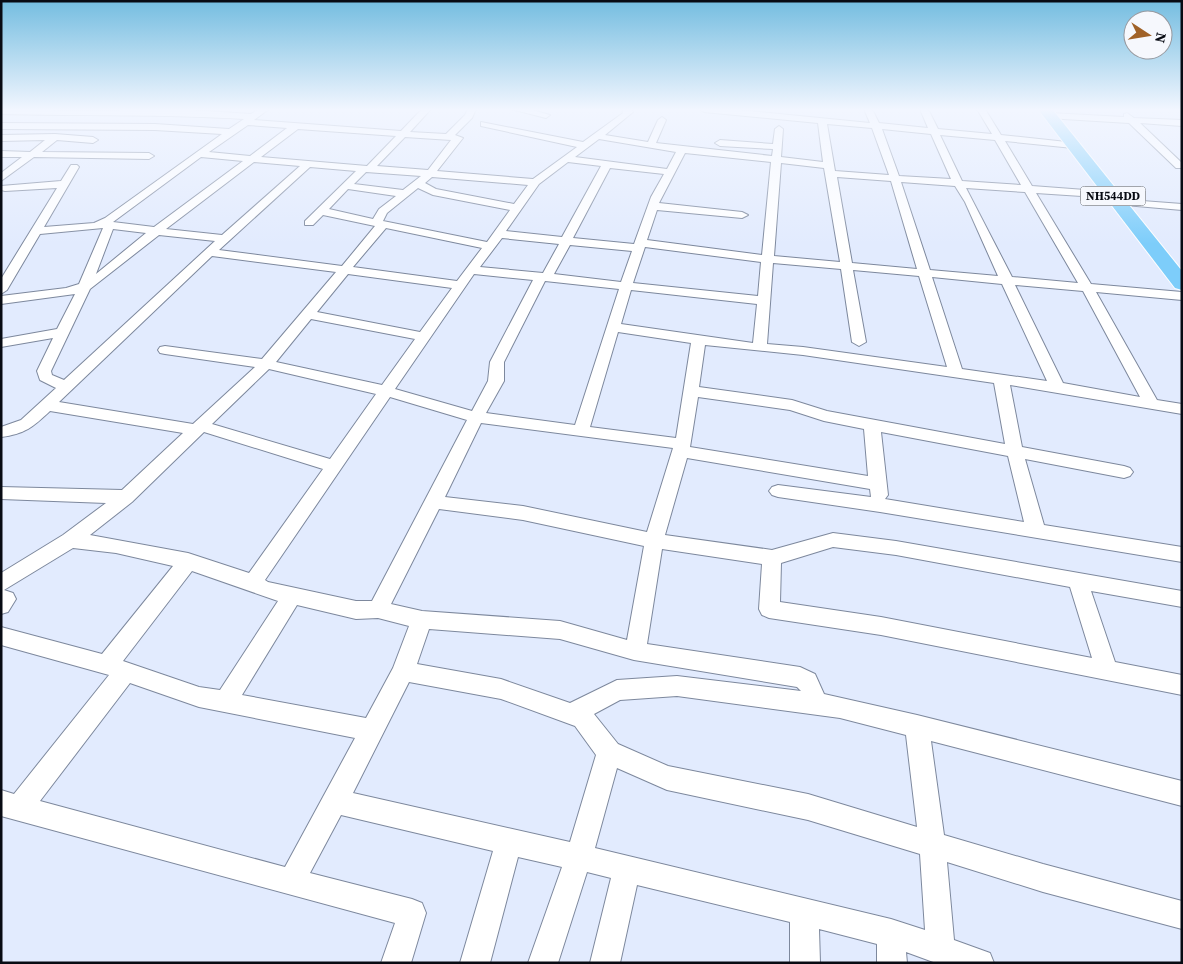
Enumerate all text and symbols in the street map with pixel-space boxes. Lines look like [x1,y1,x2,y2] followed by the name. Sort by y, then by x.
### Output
[1123,10,1173,60] north arrow
[1150,31,1172,45] text: N
[1080,187,1146,206] road number: NH544DD

